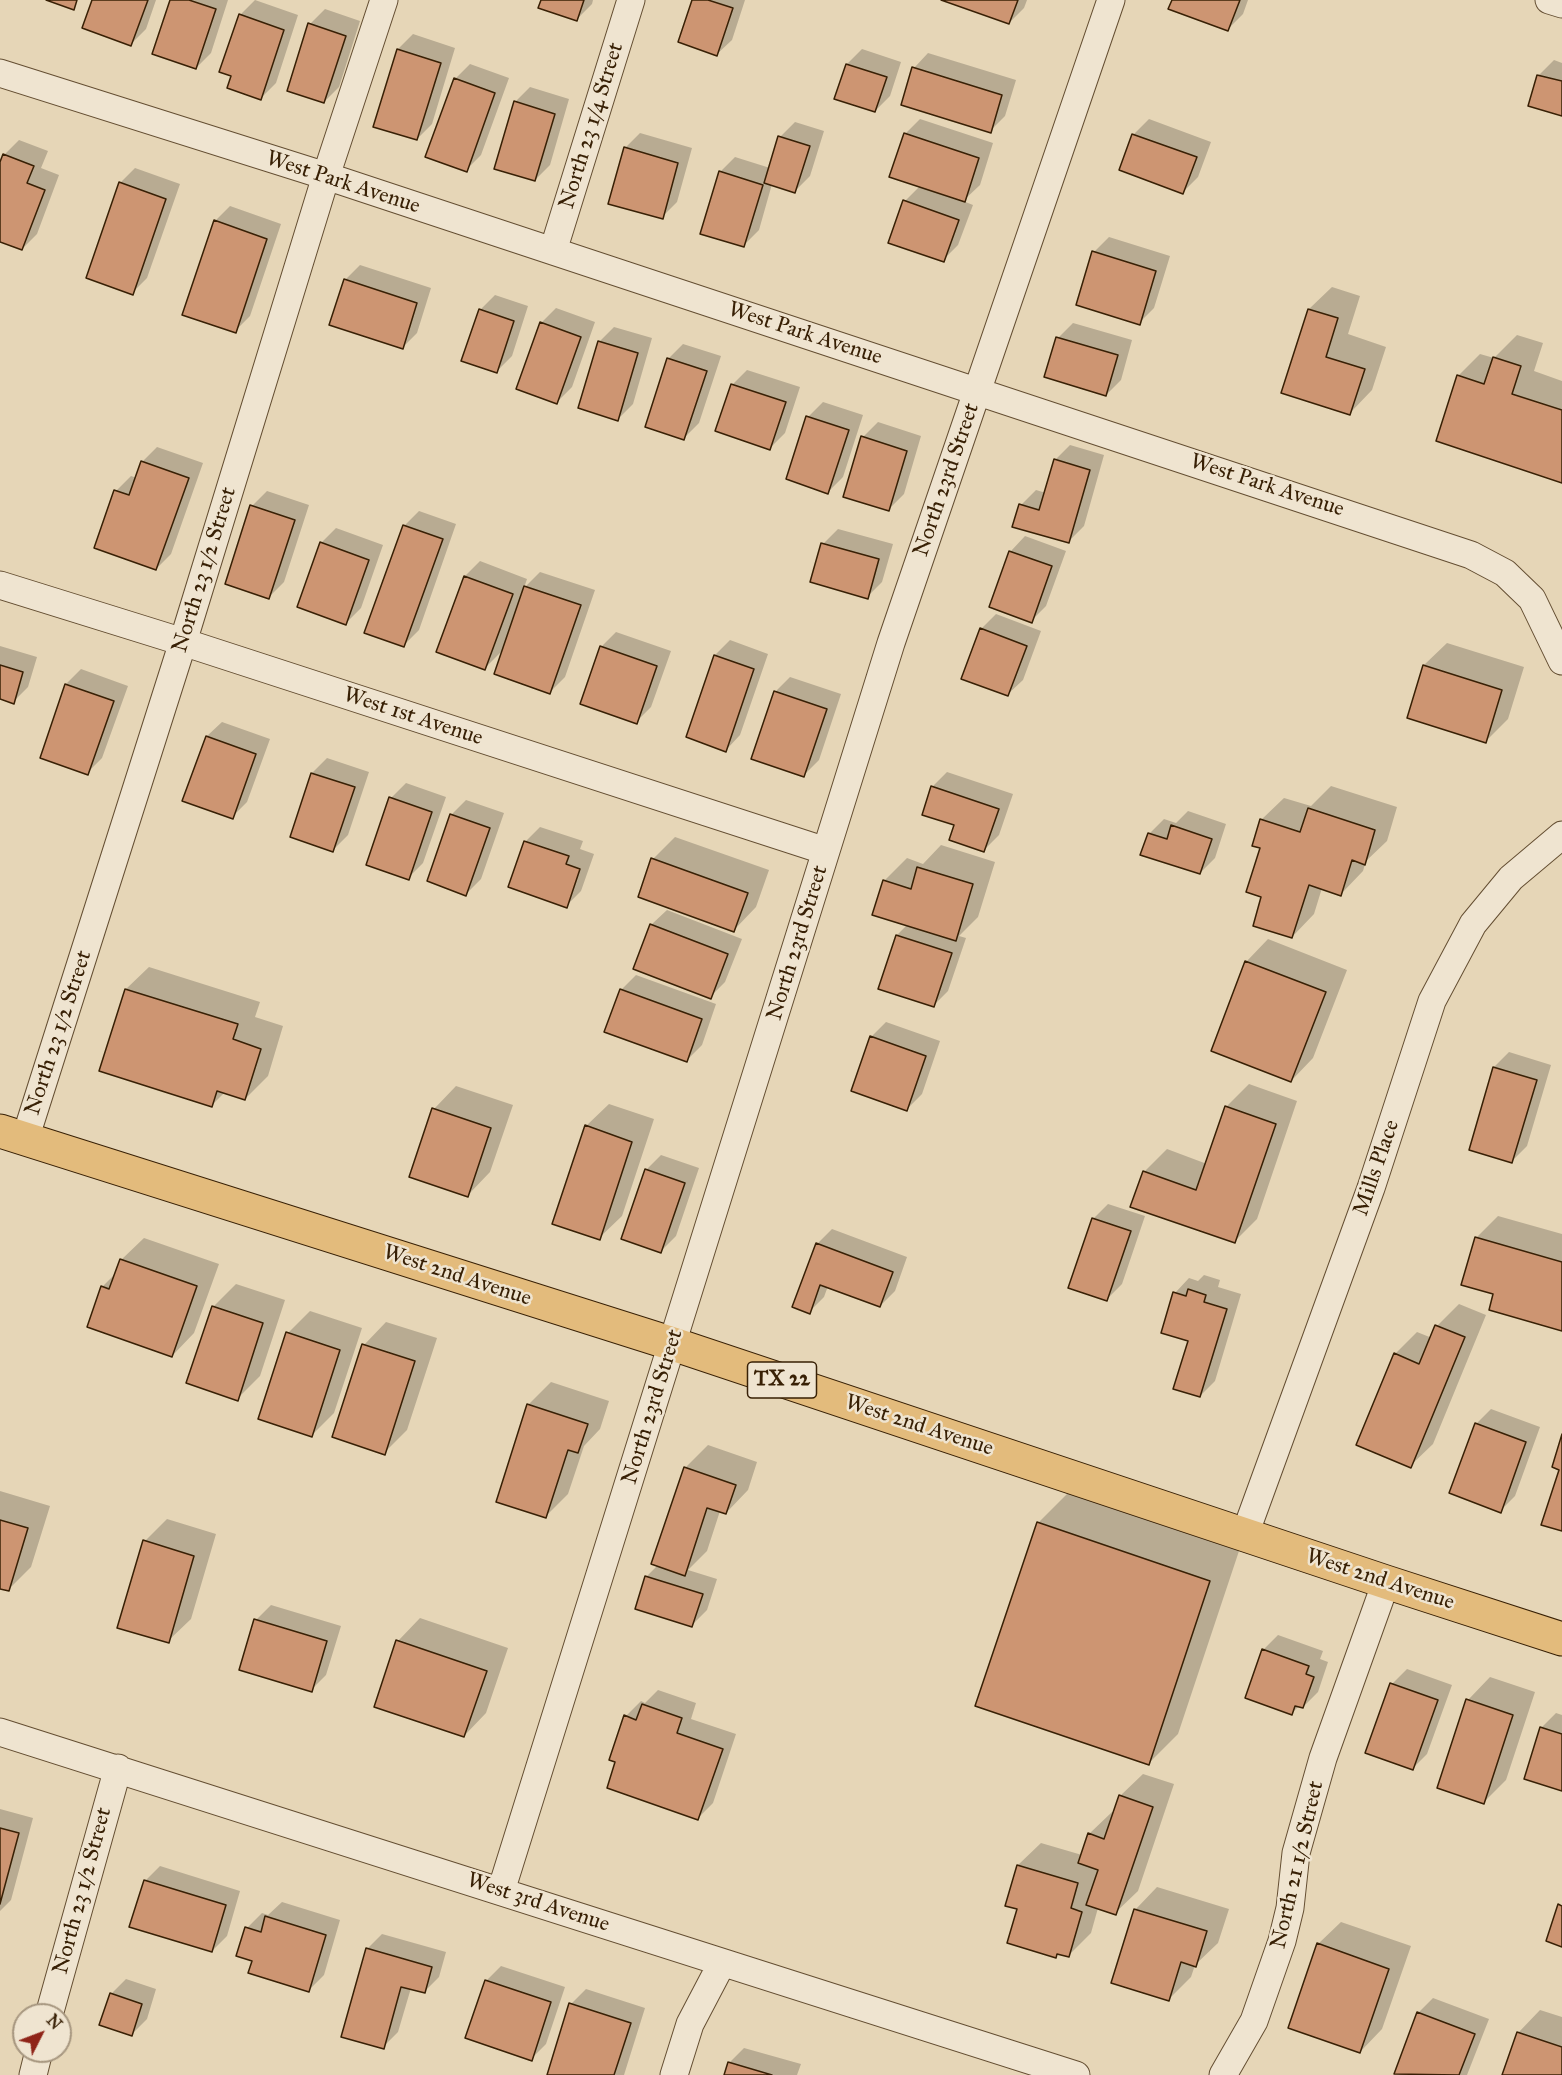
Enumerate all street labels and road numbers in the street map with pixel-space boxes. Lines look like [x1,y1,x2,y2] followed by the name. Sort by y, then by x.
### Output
[554,40,630,212] street label: North 23 1/4 Street
[263,146,423,220] street label: West Park Avenue
[725,297,885,371] street label: West Park Avenue
[908,400,986,560] street label: North 23rd Street
[1187,449,1347,523] street label: West Park Avenue
[167,484,243,656] street label: North 23 1/2 Street
[340,682,486,752] street label: West 1st Avenue
[762,862,834,1024] street label: North 23rd Street
[20,947,98,1119] street label: North 23 1/2 Street
[1348,1117,1406,1219] street label: Mills Place
[380,1240,534,1312] street label: West 2nd Avenue
[617,1326,689,1488] street label: North 23rd Street
[748,1362,816,1398] road number: TX 22
[842,1390,996,1462] street label: West 2nd Avenue
[1303,1544,1457,1616] street label: West 2nd Avenue
[1266,1778,1330,1952] street label: North 21 1/2 Street
[48,1805,118,1977] street label: North 23 1/2 Street
[463,1868,613,1938] street label: West 3rd Avenue

